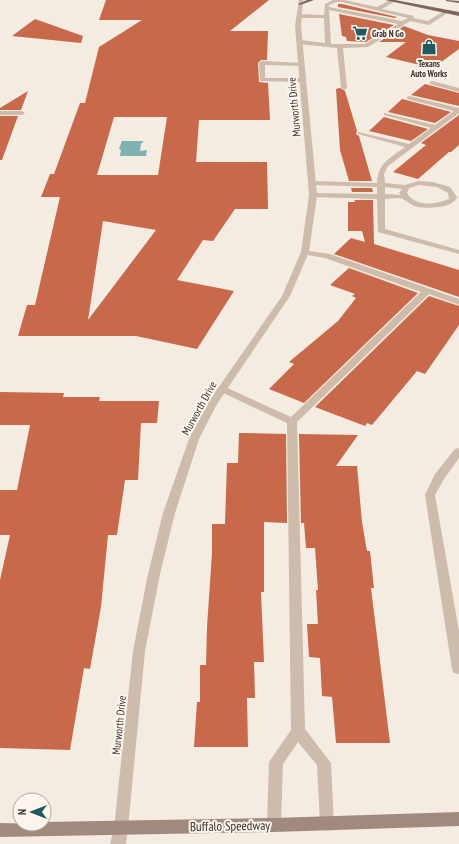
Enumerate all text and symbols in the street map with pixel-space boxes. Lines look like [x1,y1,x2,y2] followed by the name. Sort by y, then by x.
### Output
[351,24,369,42] supermarket icon: Grab N Go
[372,28,404,39] place label: Grab N Go
[420,38,438,56] shop icon: Texans Auto Works
[410,58,447,79] place label: Texans Auto Works
[284,76,304,137] street label: Murworth Drive
[178,378,220,437] street label: Murworth Drive
[109,694,129,755] street label: Murworth Drive
[12,792,52,832] north arrow
[15,809,29,815] text: N
[190,817,270,835] street label: Buffalo Speedway

